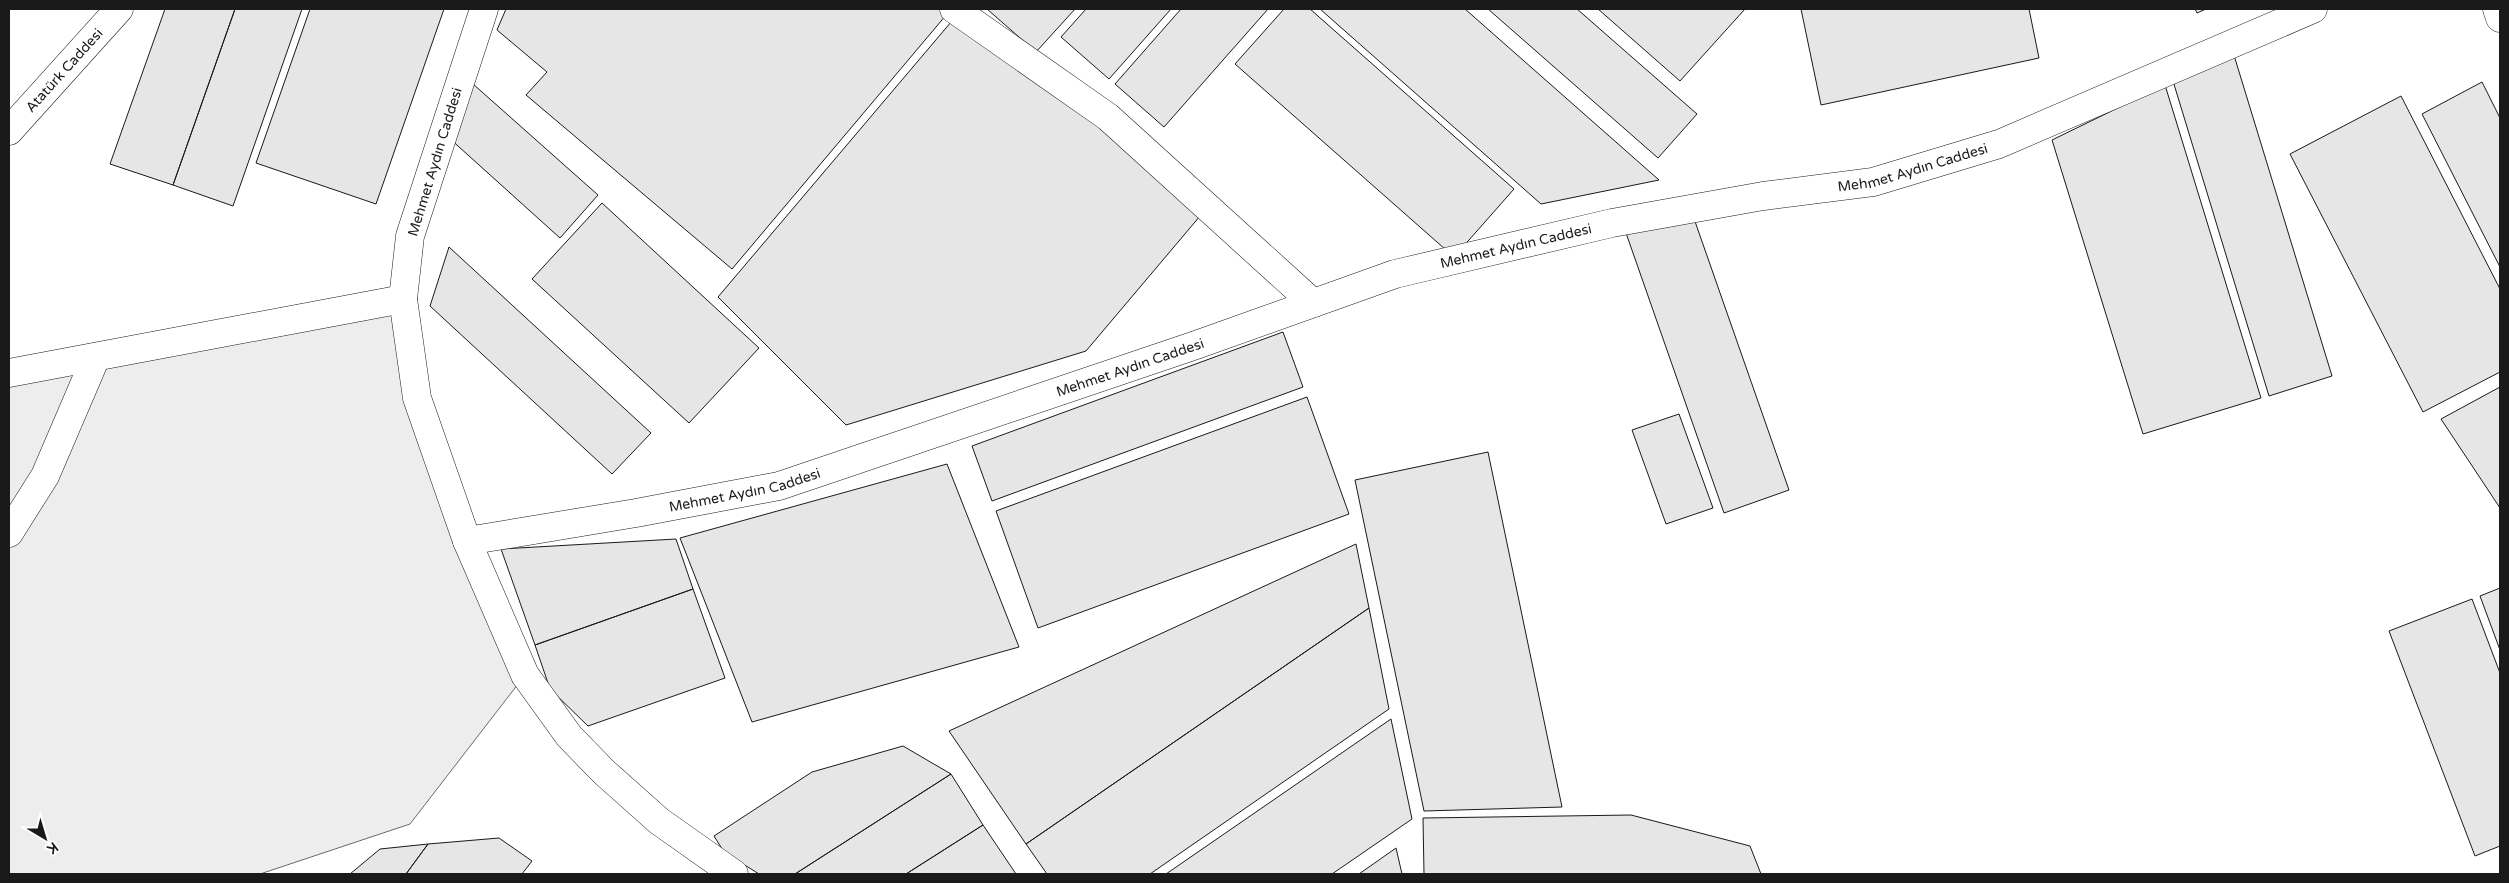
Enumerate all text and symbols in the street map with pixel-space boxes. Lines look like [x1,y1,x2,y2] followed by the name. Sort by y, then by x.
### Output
[22,25,106,116] street label: Atatürk Caddesi
[404,85,466,239] street label: Mehmet Aydın Caddesi
[1837,139,1990,195] street label: Mehmet Aydın Caddesi
[1438,220,1593,272] street label: Mehmet Aydın Caddesi
[1054,334,1206,400] street label: Mehmet Aydın Caddesi
[667,464,822,515] street label: Mehmet Aydın Caddesi
[20,813,70,863] north arrow
[43,838,62,858] text: K

